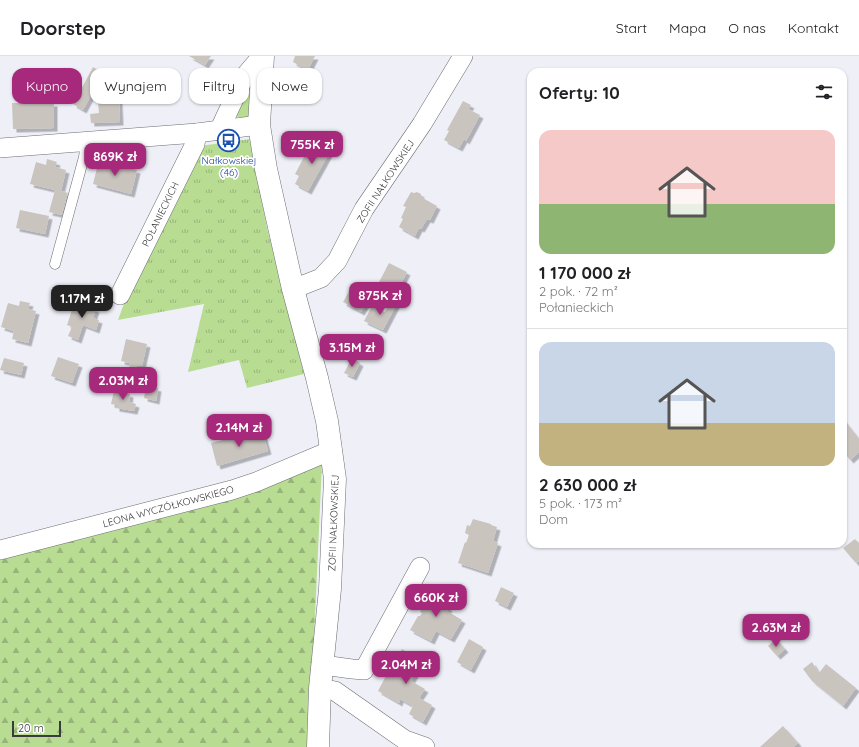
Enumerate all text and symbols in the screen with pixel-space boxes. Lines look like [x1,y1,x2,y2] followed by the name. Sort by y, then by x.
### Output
[20,16,106,40] text: Doorstep
[616,19,647,37] text: Start
[669,19,706,37] text: Mapa
[728,19,766,37] text: O nas
[788,19,839,37] text: Kontakt
[12,68,82,104] chip: Kupno
[90,68,181,104] chip: Wynajem
[189,68,249,104] chip: Filtry
[257,68,322,104] chip: Nowe
[813,81,835,103] icon: filters
[539,82,620,103] text: Oferty: 10
[216,127,242,153] bus stop icon: Nałkowskiej (46)
[275,131,349,165] pin: 755K zł
[290,136,334,152] text: 755K zł
[354,137,417,225] street label: ZOFII NAŁKOWSKIEJ
[78,143,152,177] pin: 869K zł
[93,148,137,164] text: 869K zł
[202,154,256,179] place label: Nałkowskiej (46)
[651,156,723,228] icon: home
[139,180,182,249] street label: POŁANIECKICH
[539,262,630,283] text: 1 170 000 zł
[343,282,417,316] pin: 875K zł
[539,283,618,299] text: 2 pok. · 72 m²
[41,285,123,319] pin: 1.17M zł
[358,287,402,303] text: 875K zł
[60,290,104,306] text: 1.17M zł
[539,299,614,315] text: Połanieckich
[311,334,393,368] pin: 3.15M zł
[329,339,375,355] text: 3.15M zł
[82,367,164,401] pin: 2.03M zł
[651,368,723,440] icon: home
[98,372,148,388] text: 2.03M zł
[198,414,280,448] pin: 2.14M zł
[216,419,262,435] text: 2.14M zł
[325,474,342,572] street label: ZOFII NAŁKOWSKIEJ
[539,474,636,495] text: 2 630 000 zł
[101,483,235,530] street label: LEONA WYCZÓŁKOWSKIEGO
[539,495,622,511] text: 5 pok. · 173 m²
[539,511,568,527] text: Dom
[399,584,473,618] pin: 660K zł
[414,589,458,605] text: 660K zł
[735,614,817,648] pin: 2.63M zł
[752,619,800,635] text: 2.63M zł
[365,651,447,685] pin: 2.04M zł
[381,656,431,672] text: 2.04M zł
[12,719,61,738] scale bar
[18,721,44,735] text: 20 m

